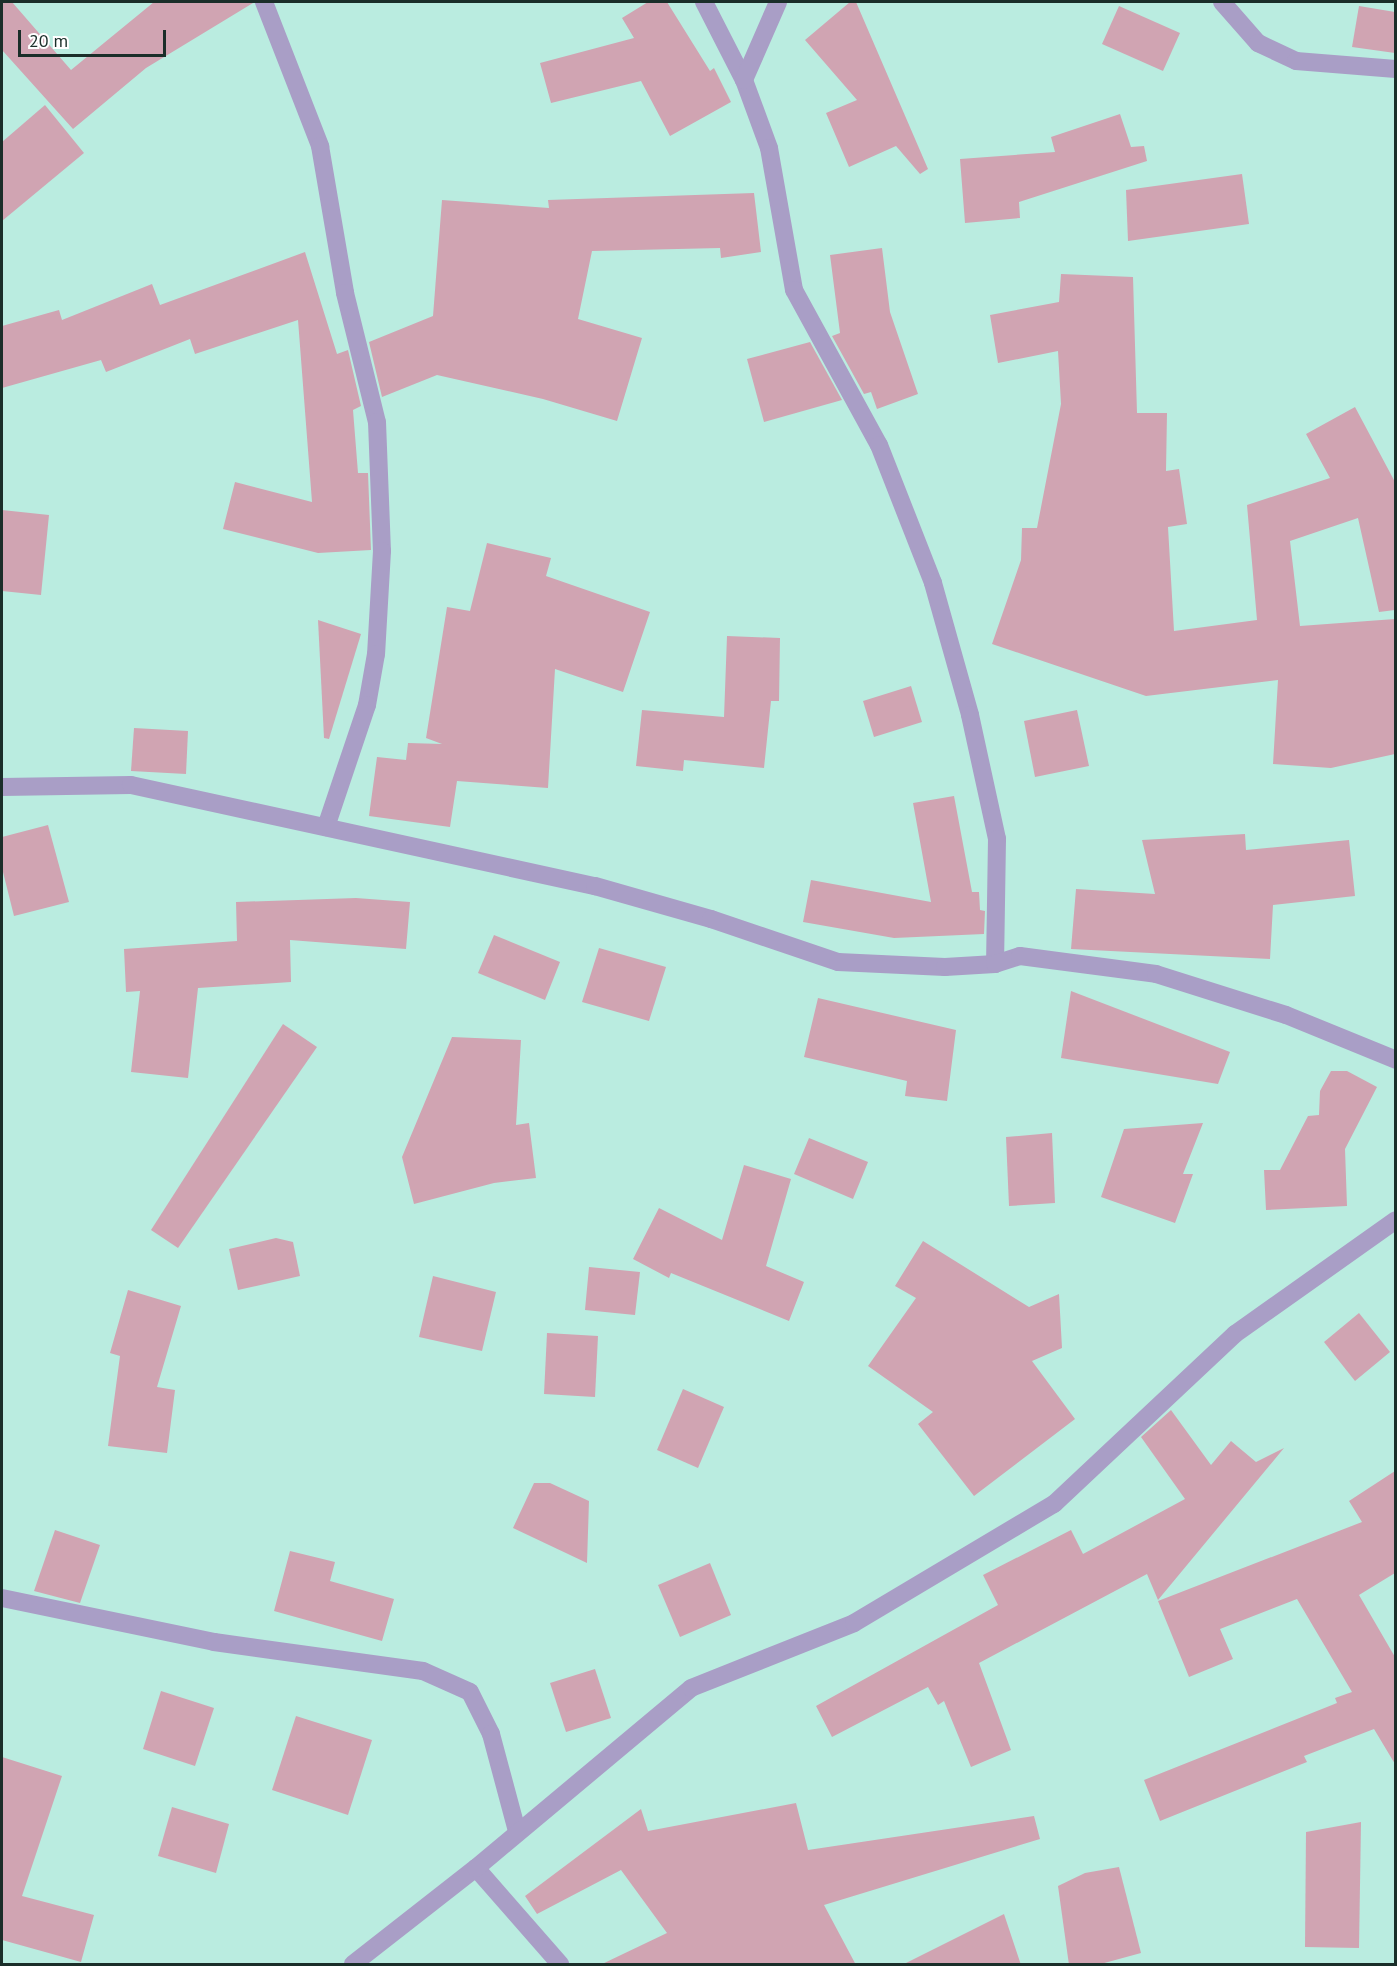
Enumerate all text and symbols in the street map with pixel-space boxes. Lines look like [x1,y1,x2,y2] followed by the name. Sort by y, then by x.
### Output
[21,18,170,56] scale bar
[29,29,68,52] text: 20 m

